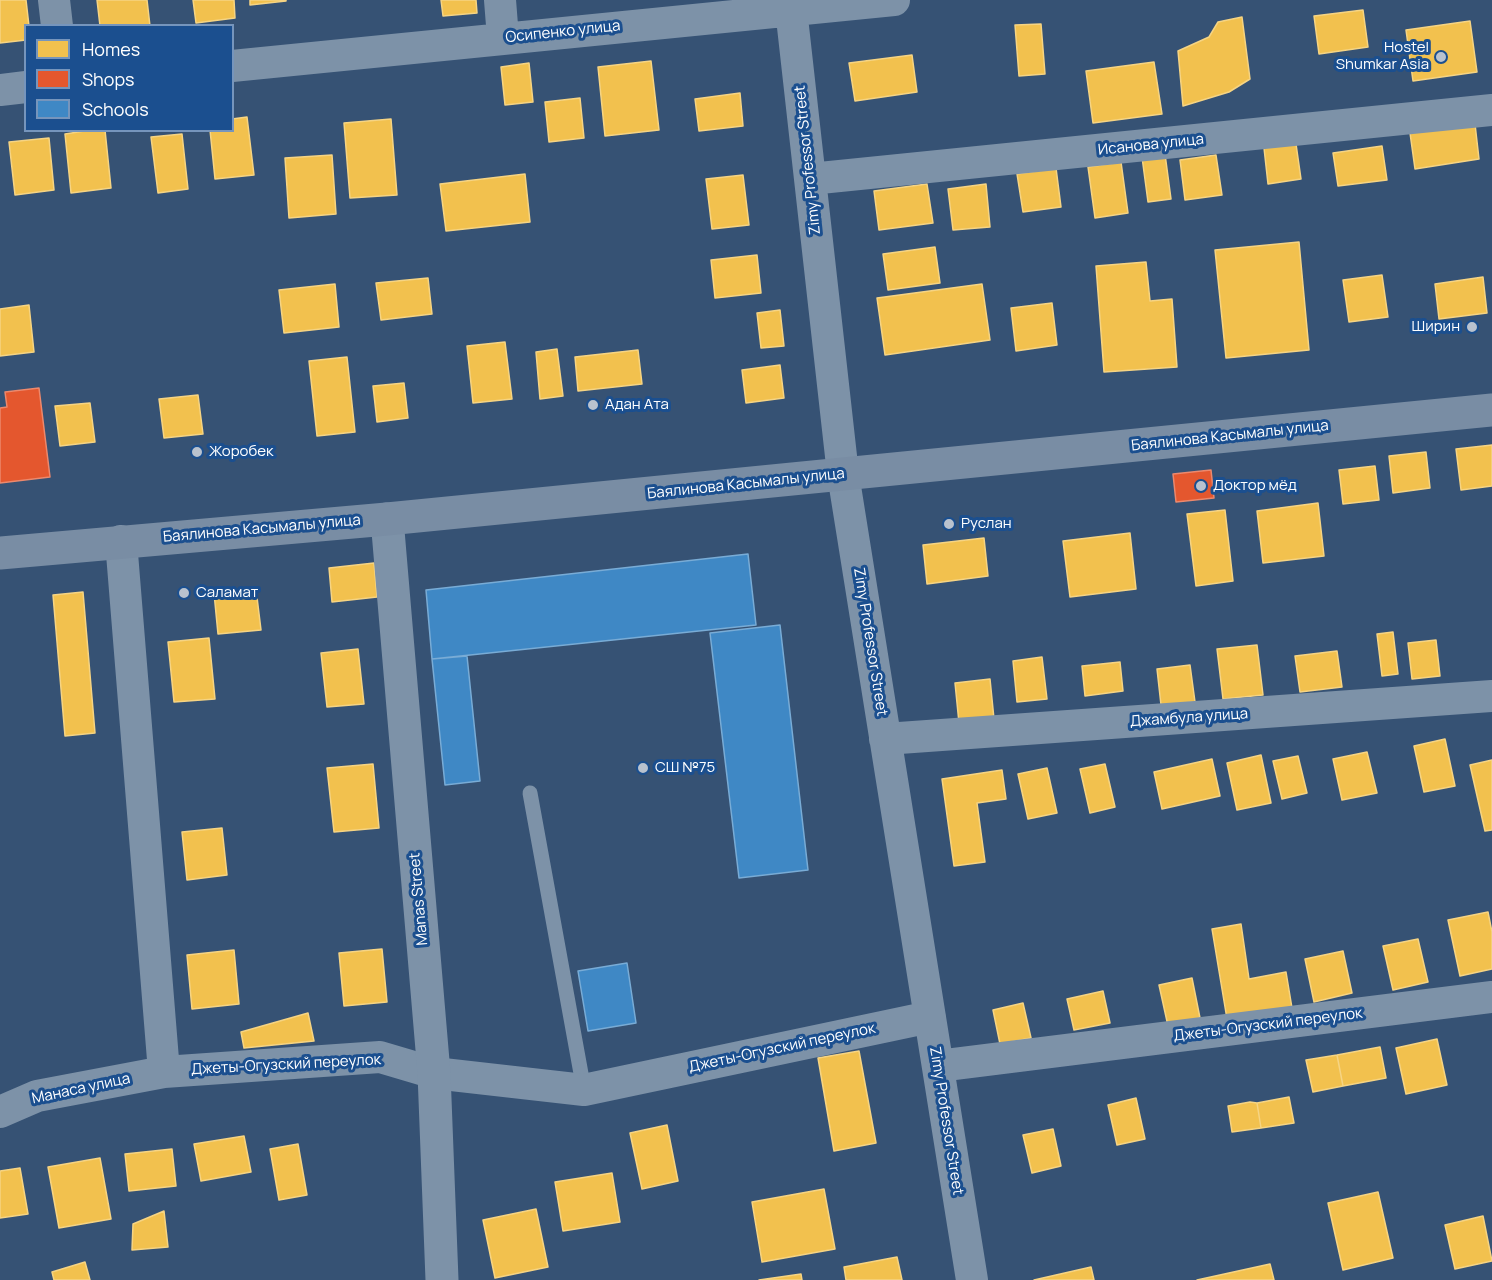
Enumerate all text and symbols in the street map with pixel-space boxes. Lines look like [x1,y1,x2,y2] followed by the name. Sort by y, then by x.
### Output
[505,17,621,47] street label: Осипенко улица
[24,24,234,132] legend
[82,37,140,61] text: Homes
[1336,39,1429,74] place label: Hostel Shumkar Asia
[1434,50,1448,64] marker: Hostel Shumkar Asia
[82,67,134,91] text: Shops
[791,84,825,236] street label: Zimy Professor Street
[82,97,149,121] text: Schools
[1097,130,1205,160] street label: Исанова улица
[1412,318,1460,336] place label: Ширин
[1465,320,1479,334] marker: Ширин
[605,396,669,414] place label: Адан Ата
[586,398,600,412] marker: Адан Ата
[1130,417,1330,455] street label: Баялинова Касымалы улица
[209,443,273,461] place label: Жоробек
[190,445,204,459] marker: Жоробек
[646,465,846,503] street label: Баялинова Касымалы улица
[1213,477,1297,495] place label: Доктор мёд
[1194,479,1208,493] marker: Доктор мёд
[162,511,362,547] street label: Баялинова Касымалы улица
[961,515,1012,533] place label: Руслан
[942,517,956,531] marker: Руслан
[849,566,891,718] street label: Zimy Professor Street
[196,584,258,602] place label: Саламат
[177,586,191,600] marker: Саламат
[1129,705,1249,731] street label: Джамбула улица
[655,759,715,777] place label: СШ №75
[636,761,650,775] marker: СШ №75
[406,852,432,946] street label: Manas Street
[1172,1004,1364,1046] street label: Джеты-Огузский переулок
[687,1019,877,1077] street label: Джеты-Огузский переулок
[925,1045,967,1197] street label: Zimy Professor Street
[191,1051,381,1079] street label: Джеты-Огузский переулок
[30,1070,132,1108] street label: Манаса улица

